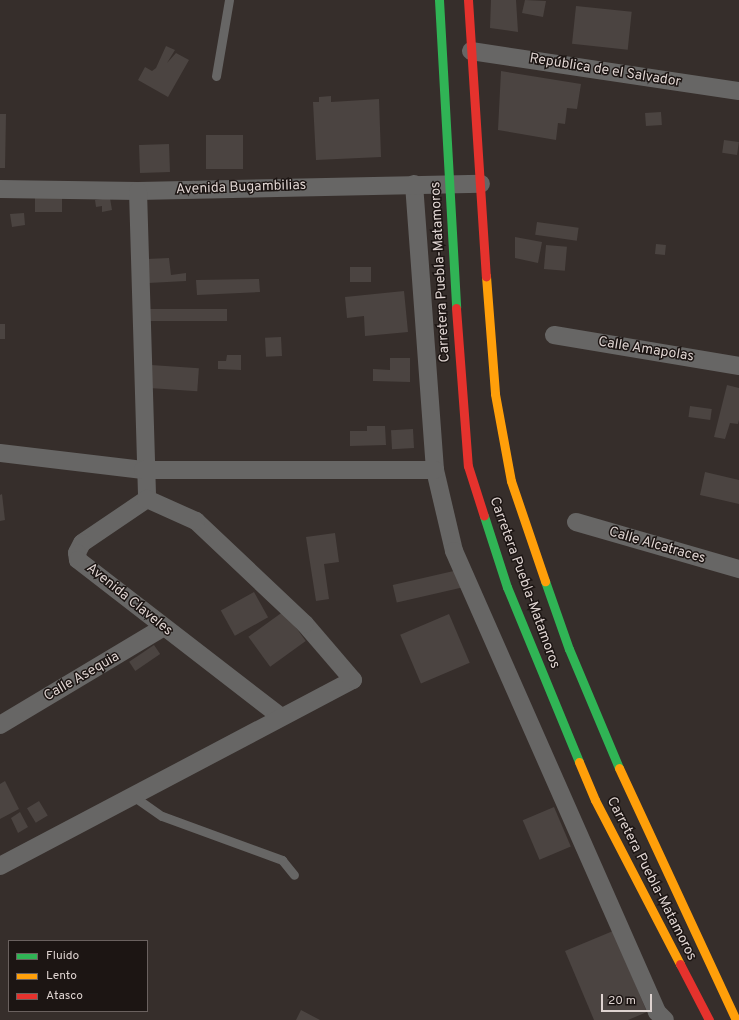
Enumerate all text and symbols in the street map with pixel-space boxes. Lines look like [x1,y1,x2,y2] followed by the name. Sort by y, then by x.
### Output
[528,51,682,91] street label: República de el Salvador
[175,177,307,199] street label: Avenida Bugambilias
[428,181,454,363] street label: Carretera Puebla-Matamoros
[597,334,695,366] street label: Calle Amapolas
[485,495,563,671] street label: Carretera Puebla-Matamoros
[606,524,708,568] street label: Calle Alcatraces
[83,560,175,640] street label: Avenida Claveles
[41,648,123,706] street label: Calle Asequia
[602,794,700,964] street label: Carretera Puebla-Matamoros
[8,940,148,1012] legend
[46,948,79,964] text: Fluido
[46,968,77,984] text: Lento
[603,986,654,1012] scale bar
[46,988,83,1004] text: Atasco
[608,993,636,1009] text: 20 m

